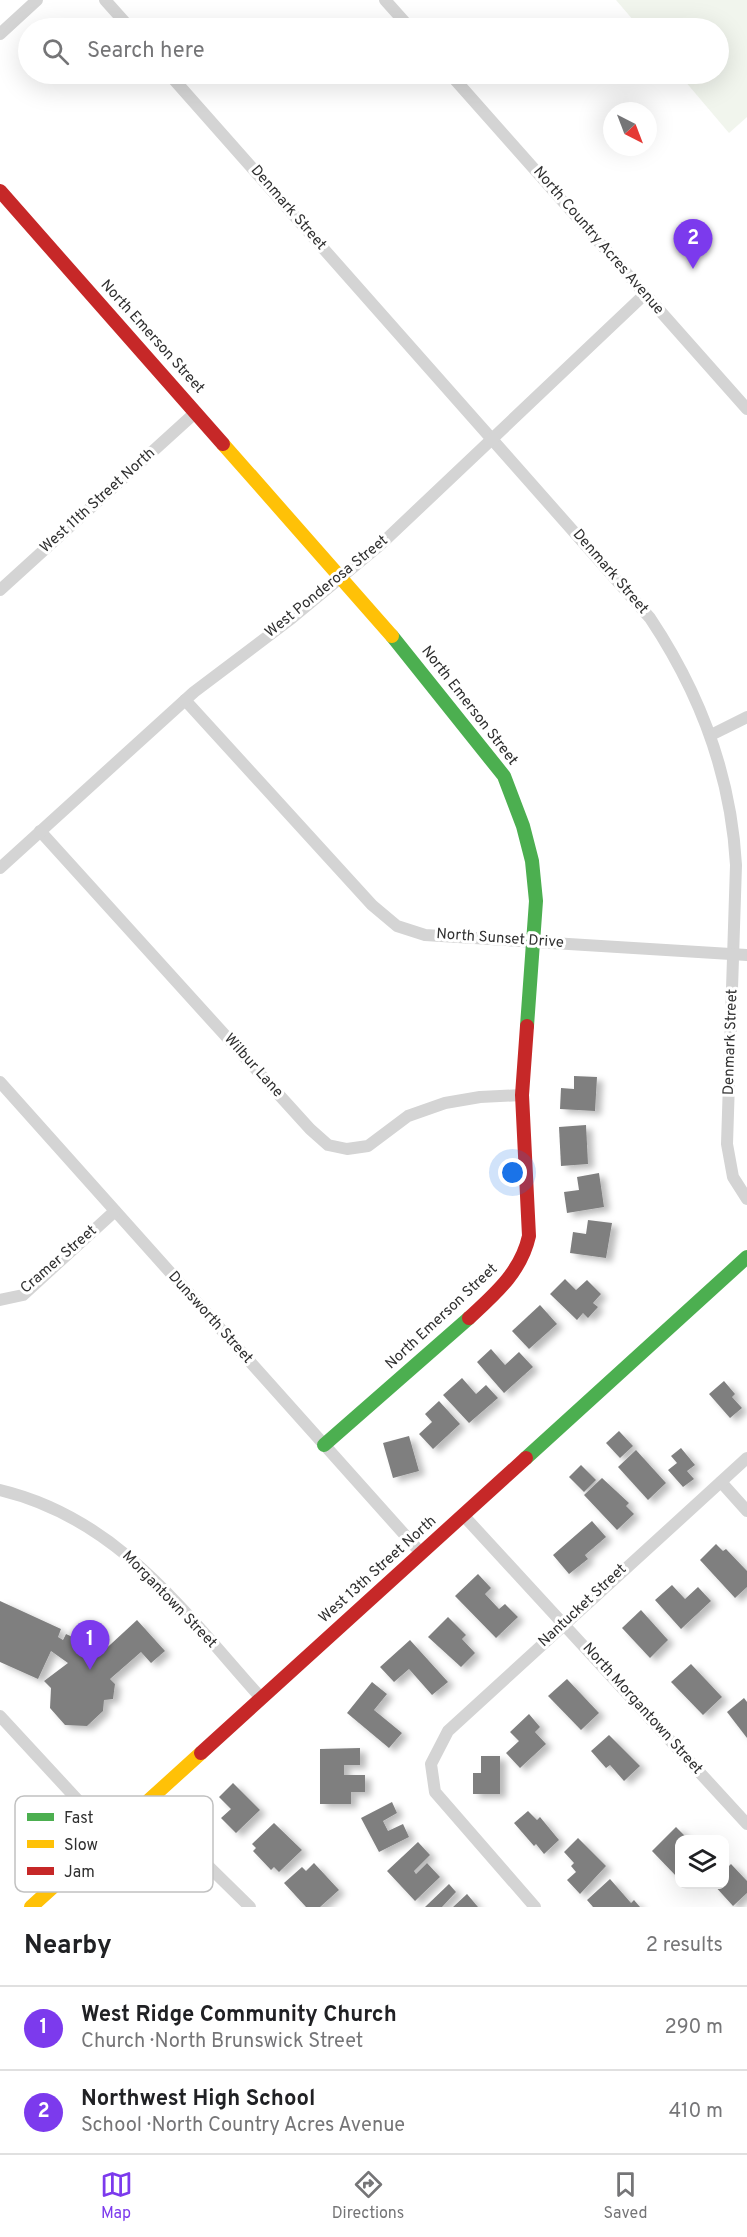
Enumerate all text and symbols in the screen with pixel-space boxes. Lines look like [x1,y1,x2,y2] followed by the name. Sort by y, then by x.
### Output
[18,18,729,84] search box
[39,35,72,68] icon: search
[87,38,205,65] text: Search here
[603,102,657,156] north arrow
[246,162,330,254] street label: Denmark Street
[528,163,668,319] street label: North Country Acres Avenue
[674,220,712,269] pin: 2
[96,276,208,398] street label: North Emerson Street
[36,444,160,558] street label: West 11th Street North
[568,526,652,618] street label: Denmark Street
[262,532,392,642] street label: West Ponderosa Street
[416,642,522,770] street label: North Emerson Street
[436,925,564,953] street label: North Sunset Drive
[720,989,742,1095] street label: Denmark Street
[219,1030,287,1102] street label: Wilbur Lane
[498,1158,527,1187] your location
[17,1222,101,1298] street label: Cramer Street
[382,1260,502,1374] street label: North Emerson Street
[164,1268,256,1368] street label: Dunsworth Street
[315,1512,441,1628] street label: West 13th Street North
[118,1547,220,1653] street label: Morgantown Street
[535,1560,631,1652] street label: Nantucket Street
[70,1620,110,1670] pin: 1
[578,1639,706,1779] street label: North Morgantown Street
[15,1796,213,1892] legend
[64,1809,94,1829] text: Fast
[675,1835,729,1889] map controls
[675,1835,729,1889] button: layers
[64,1836,98,1856] text: Slow
[64,1863,95,1883] text: Jam
[24,1930,112,1963] text: Nearby
[646,1933,723,1959] text: 2 results
[81,2002,397,2029] text: West Ridge Community Church
[40,2015,48,2041] text: 1
[665,2015,723,2041] text: 290 m
[81,2029,363,2055] text: Church · North Brunswick Street
[81,2086,315,2113] text: Northwest High School
[37,2099,50,2125] text: 2
[669,2099,723,2125] text: 410 m
[81,2113,405,2139] text: School · North Country Acres Avenue
[100,2168,133,2224] tab: Map
[332,2168,404,2224] tab: Directions
[603,2168,647,2224] tab: Saved

